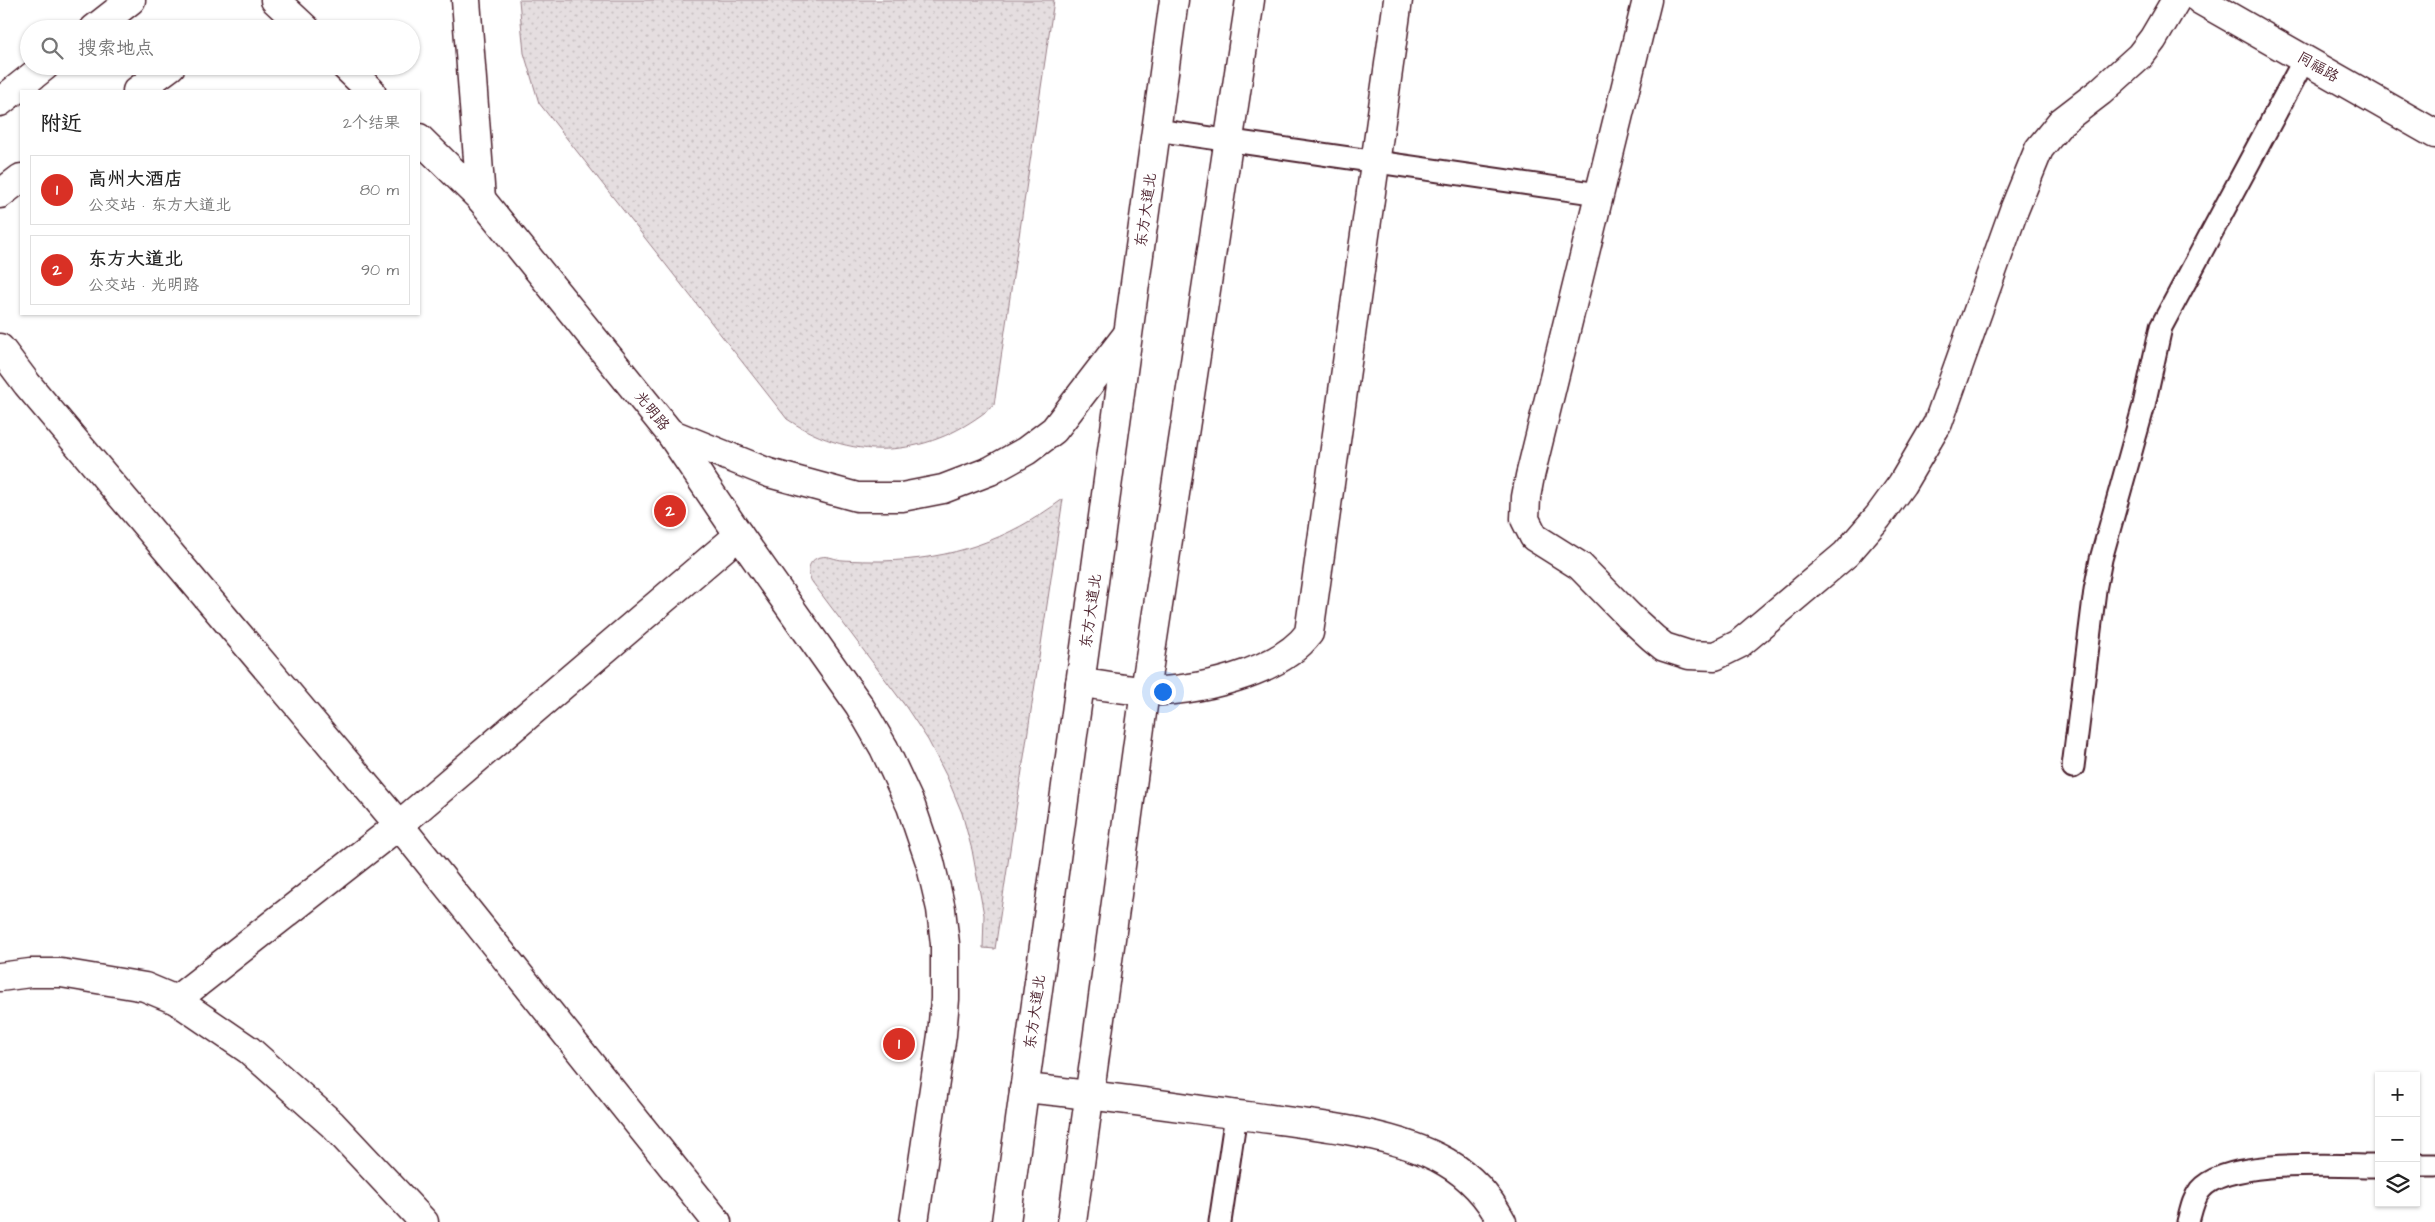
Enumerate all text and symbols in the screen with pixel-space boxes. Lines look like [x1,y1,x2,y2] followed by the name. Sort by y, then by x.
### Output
[20,20,420,75] search box
[38,34,66,62] icon: search
[78,35,154,62] text: 搜索地点
[2293,47,2343,87] street label: 同福路
[40,109,82,138] text: 附近
[343,112,400,134] text: 2个结果
[88,166,183,193] text: 高州大酒店
[1130,171,1162,249] street label: 东方大道北
[56,179,58,201] text: 1
[360,179,399,201] text: 80 m
[88,194,231,216] text: 公交站 · 东方大道北
[88,246,183,273] text: 东方大道北
[52,259,62,281] text: 2
[361,259,399,281] text: 90 m
[88,274,199,296] text: 公交站 · 光明路
[630,387,674,435] street label: 光明路
[654,492,686,530] pin: 2
[1075,572,1107,650] street label: 东方大道北
[1150,679,1176,705] your location
[1019,973,1051,1051] street label: 东方大道北
[883,1025,915,1063] pin: 1
[2375,1072,2420,1207] map controls
[2375,1072,2420,1117] button: +
[2375,1117,2420,1162] button: −
[2375,1162,2420,1207] button: layers

